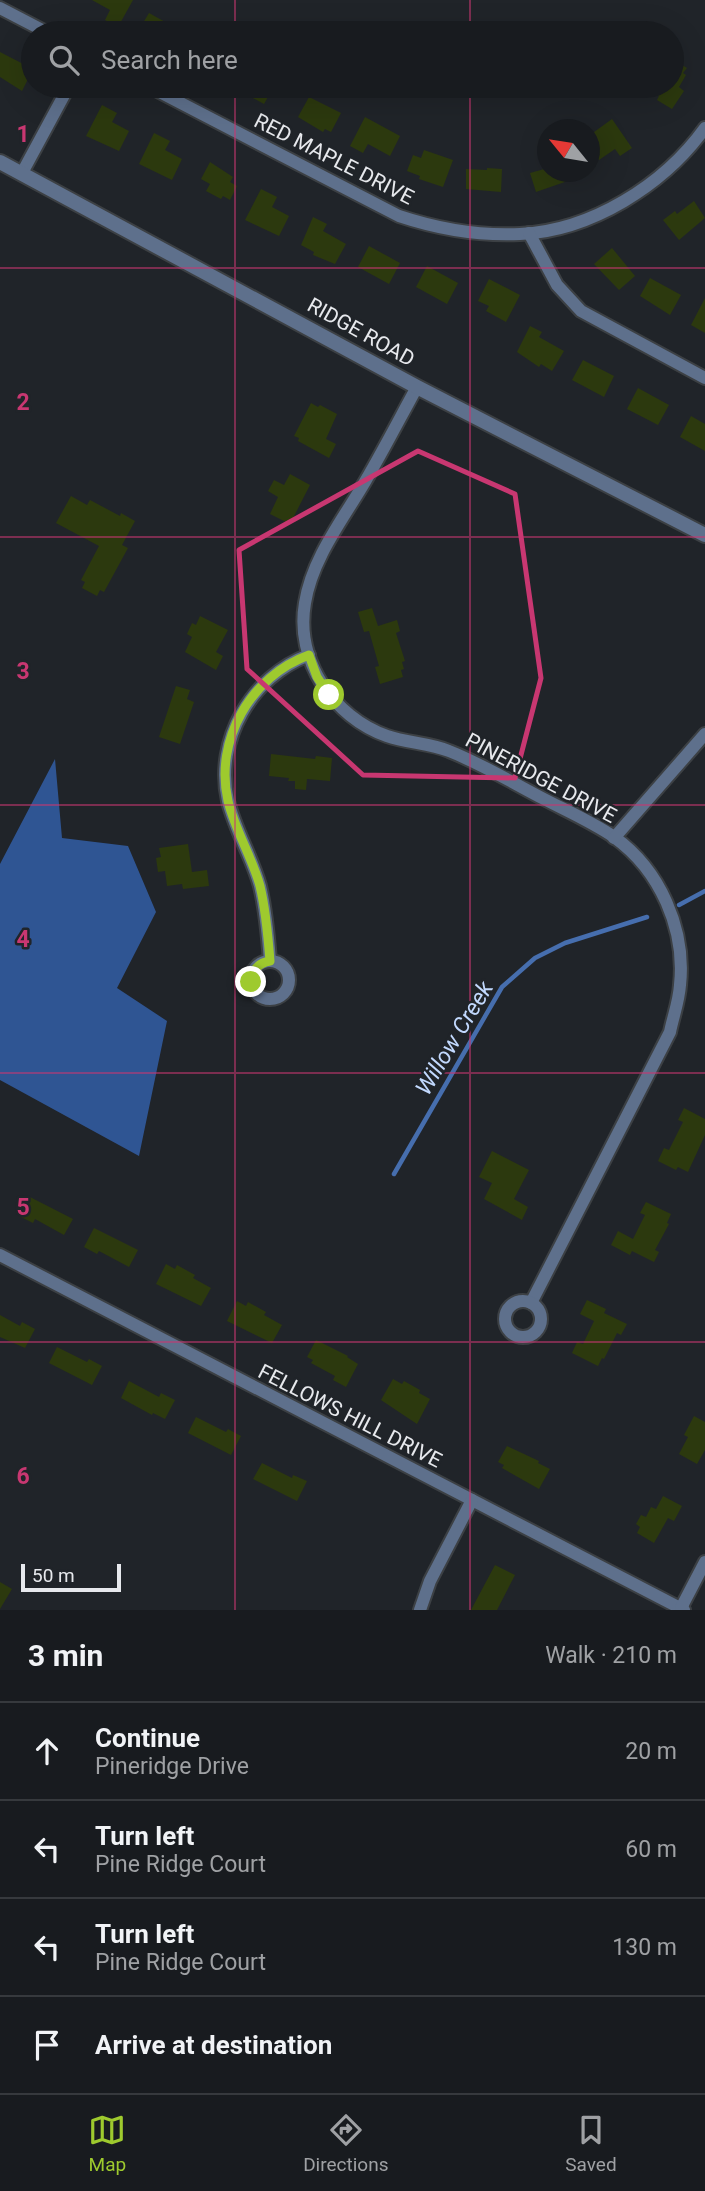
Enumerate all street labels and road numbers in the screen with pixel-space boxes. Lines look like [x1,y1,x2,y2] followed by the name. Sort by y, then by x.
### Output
[250,108,418,210] street label: RED MAPLE DRIVE
[303,293,419,371] street label: RIDGE ROAD
[461,728,621,828] street label: PINERIDGE DRIVE
[254,1359,446,1473] street label: FELLOWS HILL DRIVE

